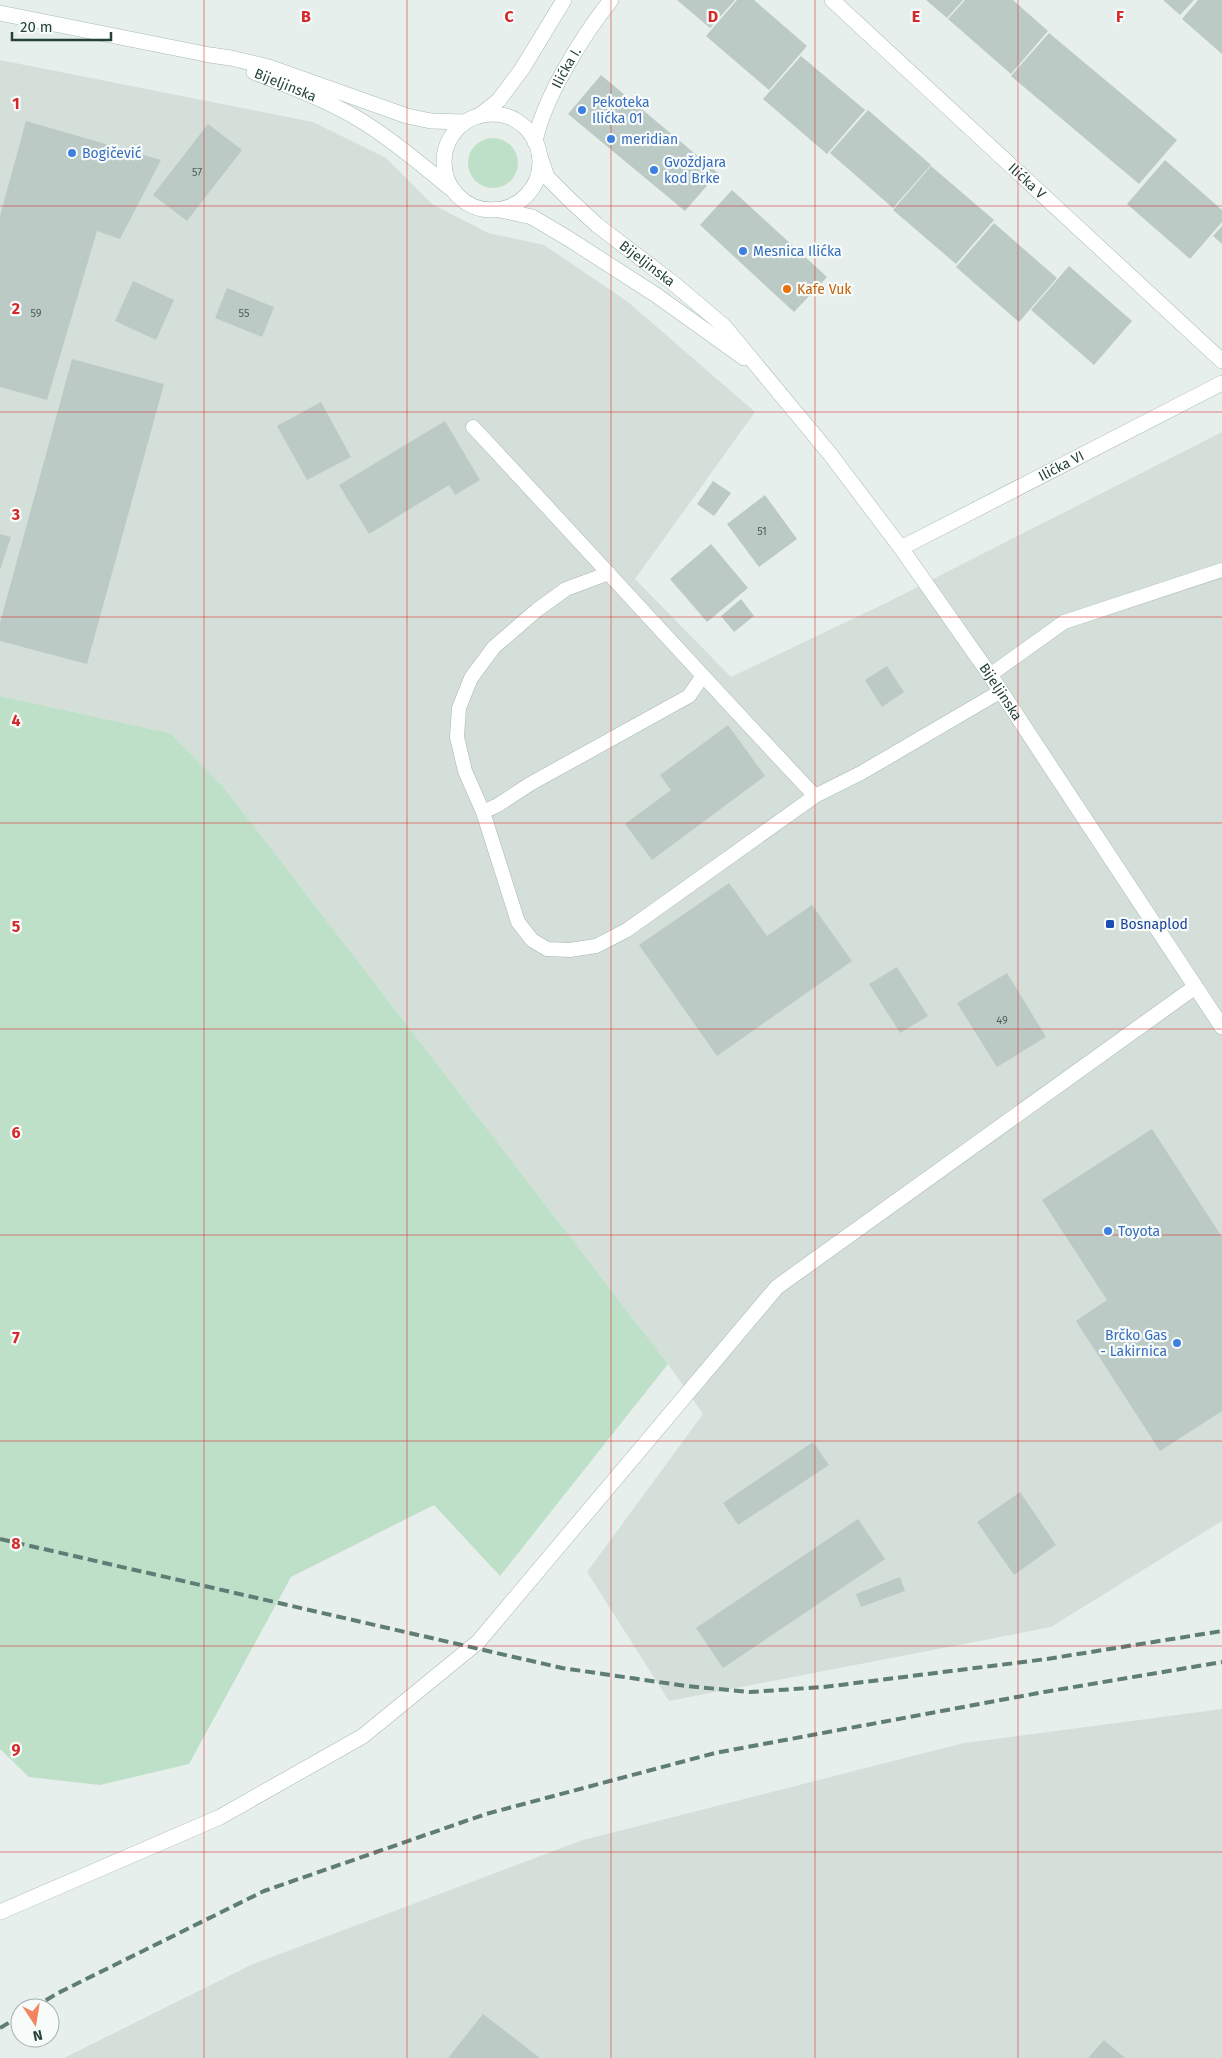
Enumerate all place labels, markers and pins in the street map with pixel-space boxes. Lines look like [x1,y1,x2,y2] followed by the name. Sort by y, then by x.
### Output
[592,94,650,127] place label: Pekoteka Ilićka 01
[576,104,588,116] marker: Pekoteka Ilićka 01
[621,131,678,148] place label: meridian
[605,133,617,145] marker: meridian
[82,145,142,162] place label: Bogičević
[66,147,78,159] marker: Bogičević
[664,154,726,187] place label: Gvoždjara kod Brke
[648,164,660,176] marker: Gvoždjara kod Brke
[753,243,842,260] place label: Mesnica Ilićka
[737,245,749,257] marker: Mesnica Ilićka
[797,281,852,298] place label: Kafe Vuk
[781,283,793,295] marker: Kafe Vuk
[1120,916,1188,933] place label: Bosnaplod
[1104,918,1116,930] marker: Bosnaplod
[1118,1223,1160,1240] place label: Toyota
[1102,1225,1114,1237] marker: Toyota
[1100,1327,1167,1360] place label: Brčko Gas - Lakirnica
[1171,1337,1183,1349] marker: Brčko Gas - Lakirnica

